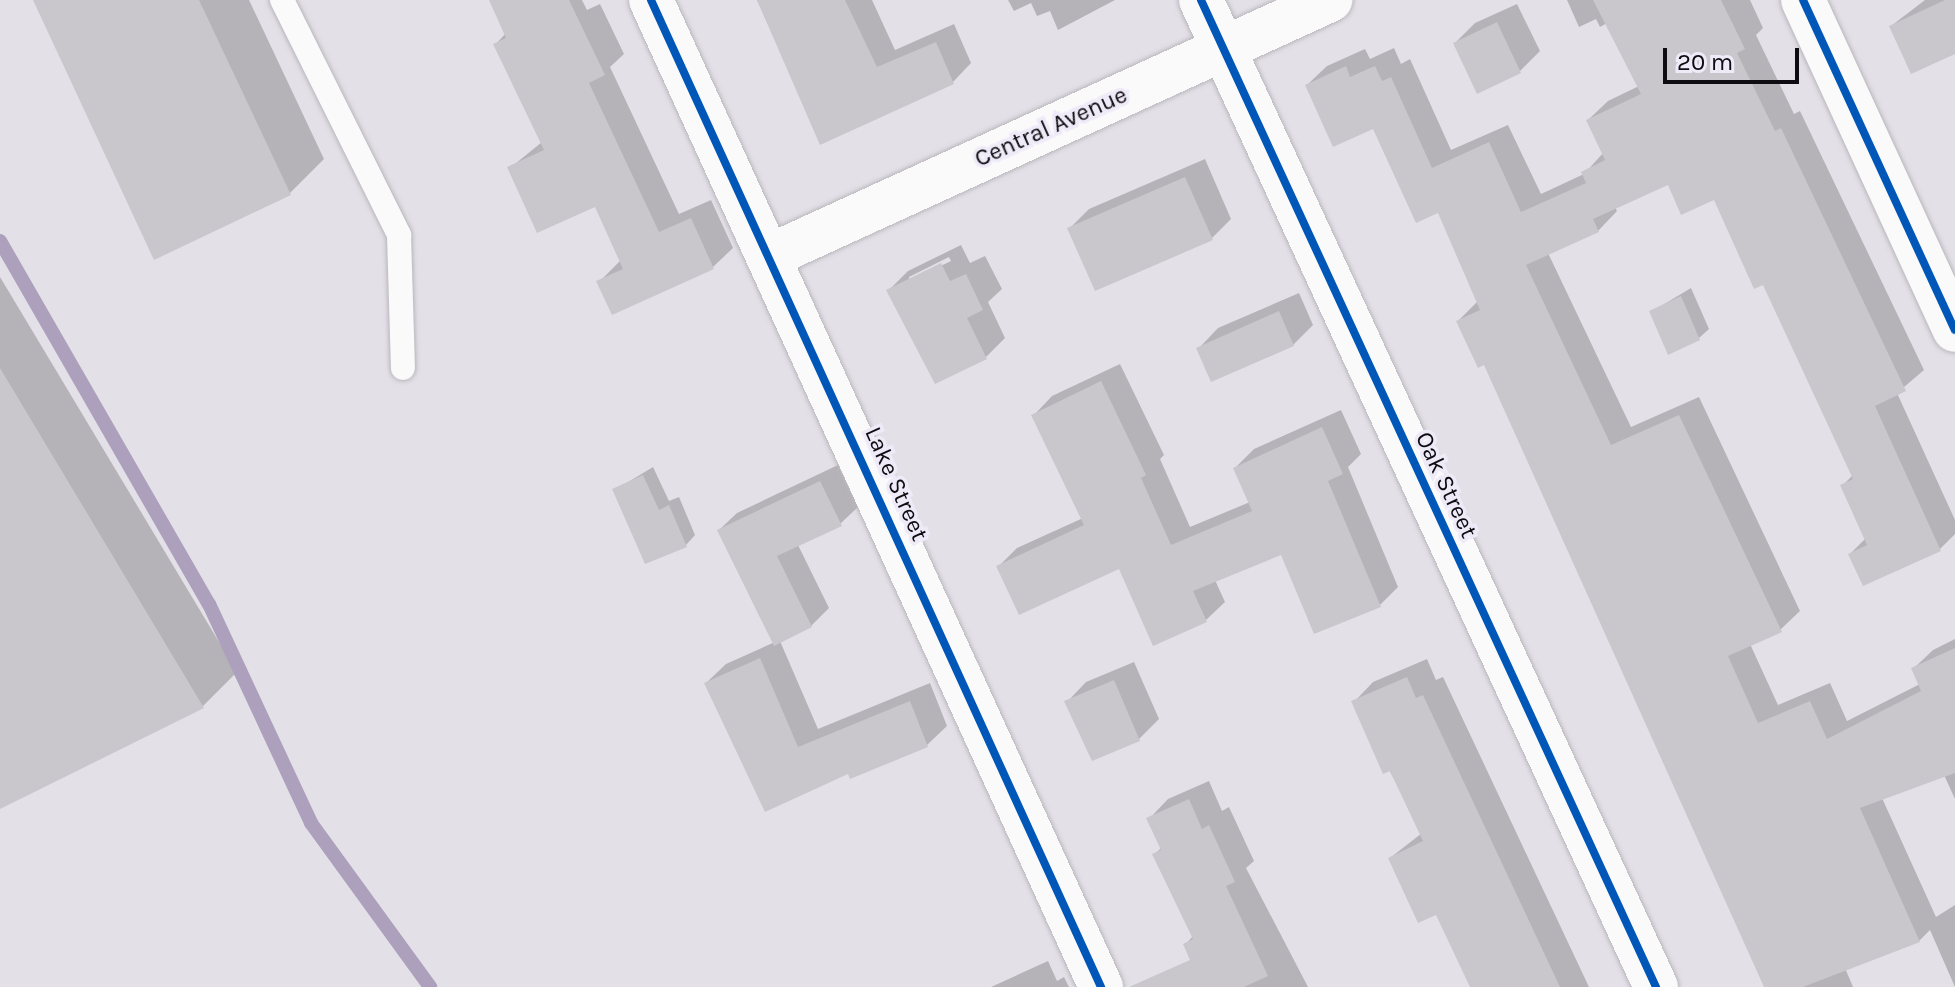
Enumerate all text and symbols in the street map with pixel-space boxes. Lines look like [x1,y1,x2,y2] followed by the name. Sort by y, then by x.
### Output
[1667,32,1803,82] scale bar
[1677,48,1733,76] text: 20 m
[970,81,1132,173] street label: Central Avenue
[858,422,934,546] street label: Lake Street
[1409,427,1483,543] street label: Oak Street

